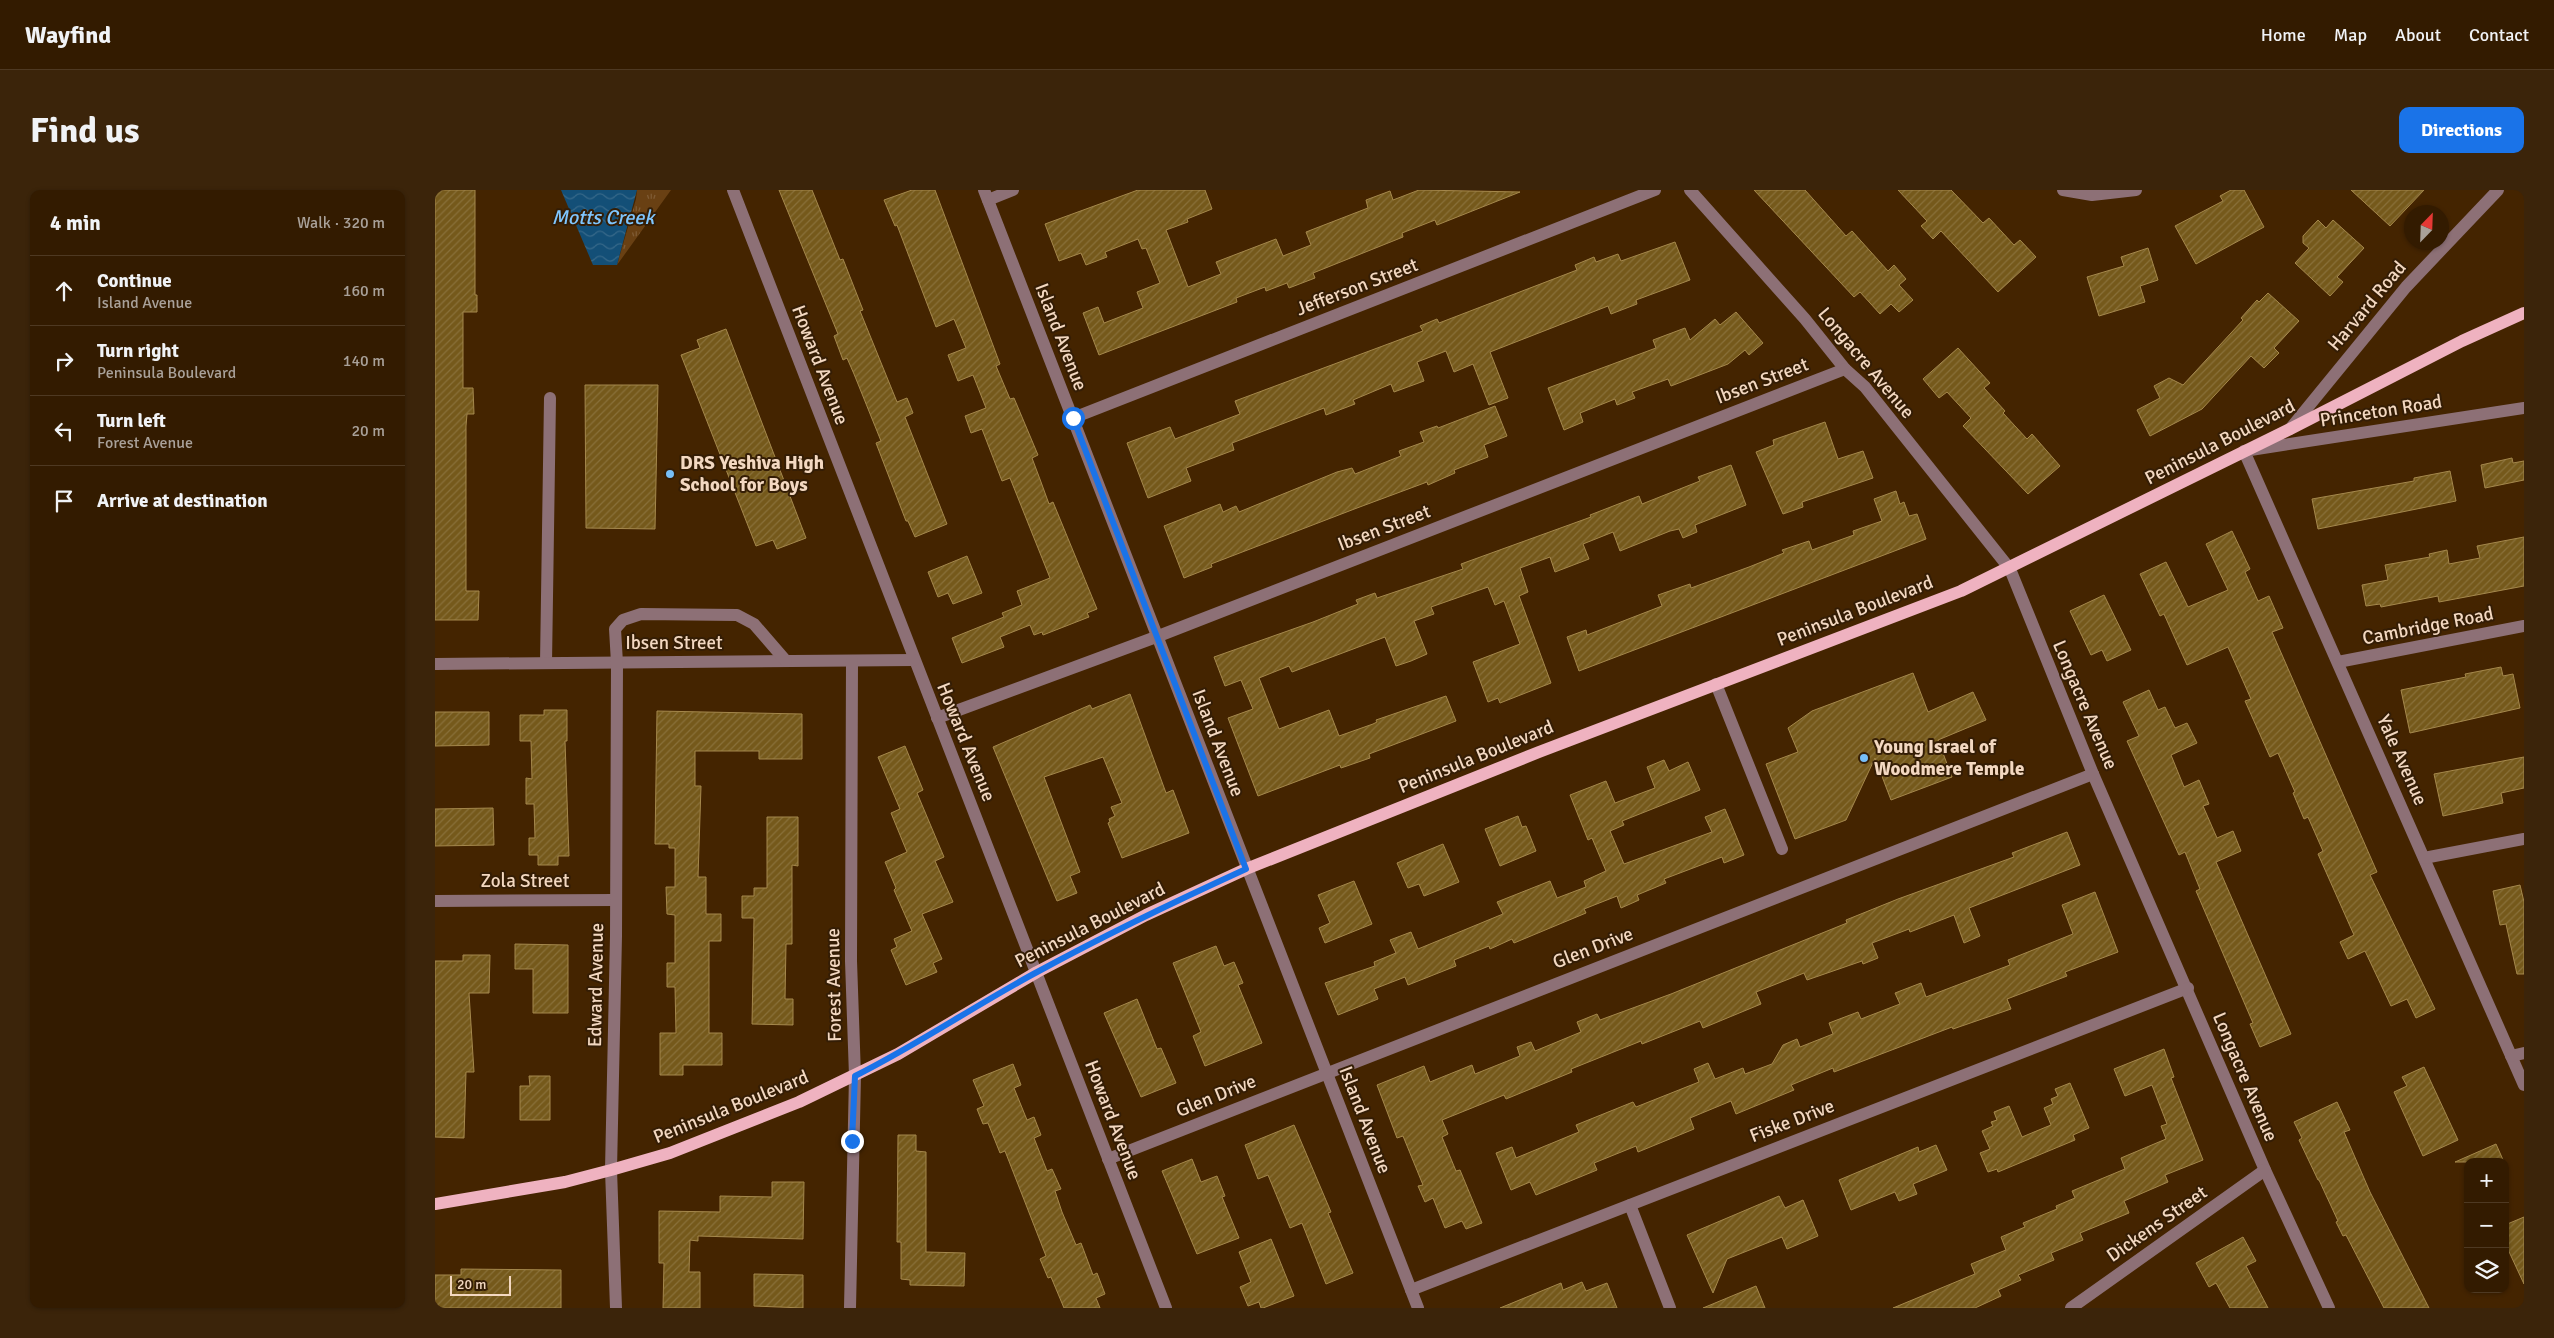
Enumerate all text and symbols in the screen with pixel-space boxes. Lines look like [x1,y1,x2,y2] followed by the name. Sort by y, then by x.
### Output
[25,20,111,50] text: Wayfind
[2261,24,2306,46] text: Home
[2334,24,2367,46] text: Map
[2395,24,2441,46] text: About
[2469,24,2529,46] text: Contact
[2399,107,2524,153] button: Directions
[30,109,140,152] text: Find us
[552,205,656,230] water label: Motts Creek
[2404,205,2449,250] north arrow
[50,210,101,236] text: 4 min
[297,213,385,233] text: Walk · 320 m
[1293,253,1422,321] street label: Jefferson Street
[2322,256,2412,356] street label: Harvard Road
[97,269,172,293] text: Continue
[50,277,78,305] icon: ahead
[1030,280,1092,394] street label: Island Avenue
[343,281,385,301] text: 160 m
[97,293,192,313] text: Island Avenue
[786,302,854,428] street label: Howard Avenue
[1812,302,1920,424] street label: Longacre Avenue
[97,339,179,363] text: Turn right
[50,347,78,375] icon: right
[343,351,385,371] text: 140 m
[1712,352,1812,410] street label: Ibsen Street
[97,363,236,383] text: Peninsula Boulevard
[2318,390,2444,432] street label: Princeton Road
[2141,394,2299,490] street label: Peninsula Boulevard
[1062,407,1085,430] route start
[97,409,166,433] text: Turn left
[50,417,78,445] icon: left
[351,421,385,441] text: 20 m
[97,433,193,453] text: Forest Avenue
[680,451,824,497] place label: DRS Yeshiva High School for Boys
[664,468,676,480] marker: DRS Yeshiva High School for Boys
[50,487,78,515] icon: arrive
[97,489,268,513] text: Arrive at destination
[1334,499,1434,557] street label: Ibsen Street
[1774,570,1936,652] street label: Peninsula Boulevard
[2360,602,2496,650] street label: Cambridge Road
[625,631,723,655] street label: Ibsen Street
[2047,637,2123,773] street label: Longacre Avenue
[931,679,1001,805] street label: Howard Avenue
[1187,686,1249,800] street label: Island Avenue
[2371,711,2433,809] street label: Yale Avenue
[1395,715,1557,799] street label: Peninsula Boulevard
[1873,735,2024,781] place label: Young Israel of Woodmere Temple
[1858,752,1870,764] marker: Young Israel of Woodmere Temple
[481,869,570,893] street label: Zola Street
[1011,877,1169,973] street label: Peninsula Boulevard
[1549,922,1637,974] street label: Glen Drive
[583,923,609,1047] street label: Edward Avenue
[821,928,847,1042] street label: Forest Avenue
[2207,1009,2283,1145] street label: Longacre Avenue
[1079,1057,1147,1183] street label: Howard Avenue
[1334,1063,1396,1177] street label: Island Avenue
[650,1065,812,1149] street label: Peninsula Boulevard
[1172,1069,1260,1123] street label: Glen Drive
[1746,1094,1838,1148] street label: Fiske Drive
[841,1130,864,1153] route end
[2464,1158,2509,1293] map controls
[2464,1158,2509,1203] button: +
[2102,1180,2212,1268] street label: Dickens Street
[2464,1203,2509,1248] button: −
[2464,1248,2509,1293] button: layers
[450,1273,511,1296] scale bar
[457,1276,486,1293] text: 20 m

